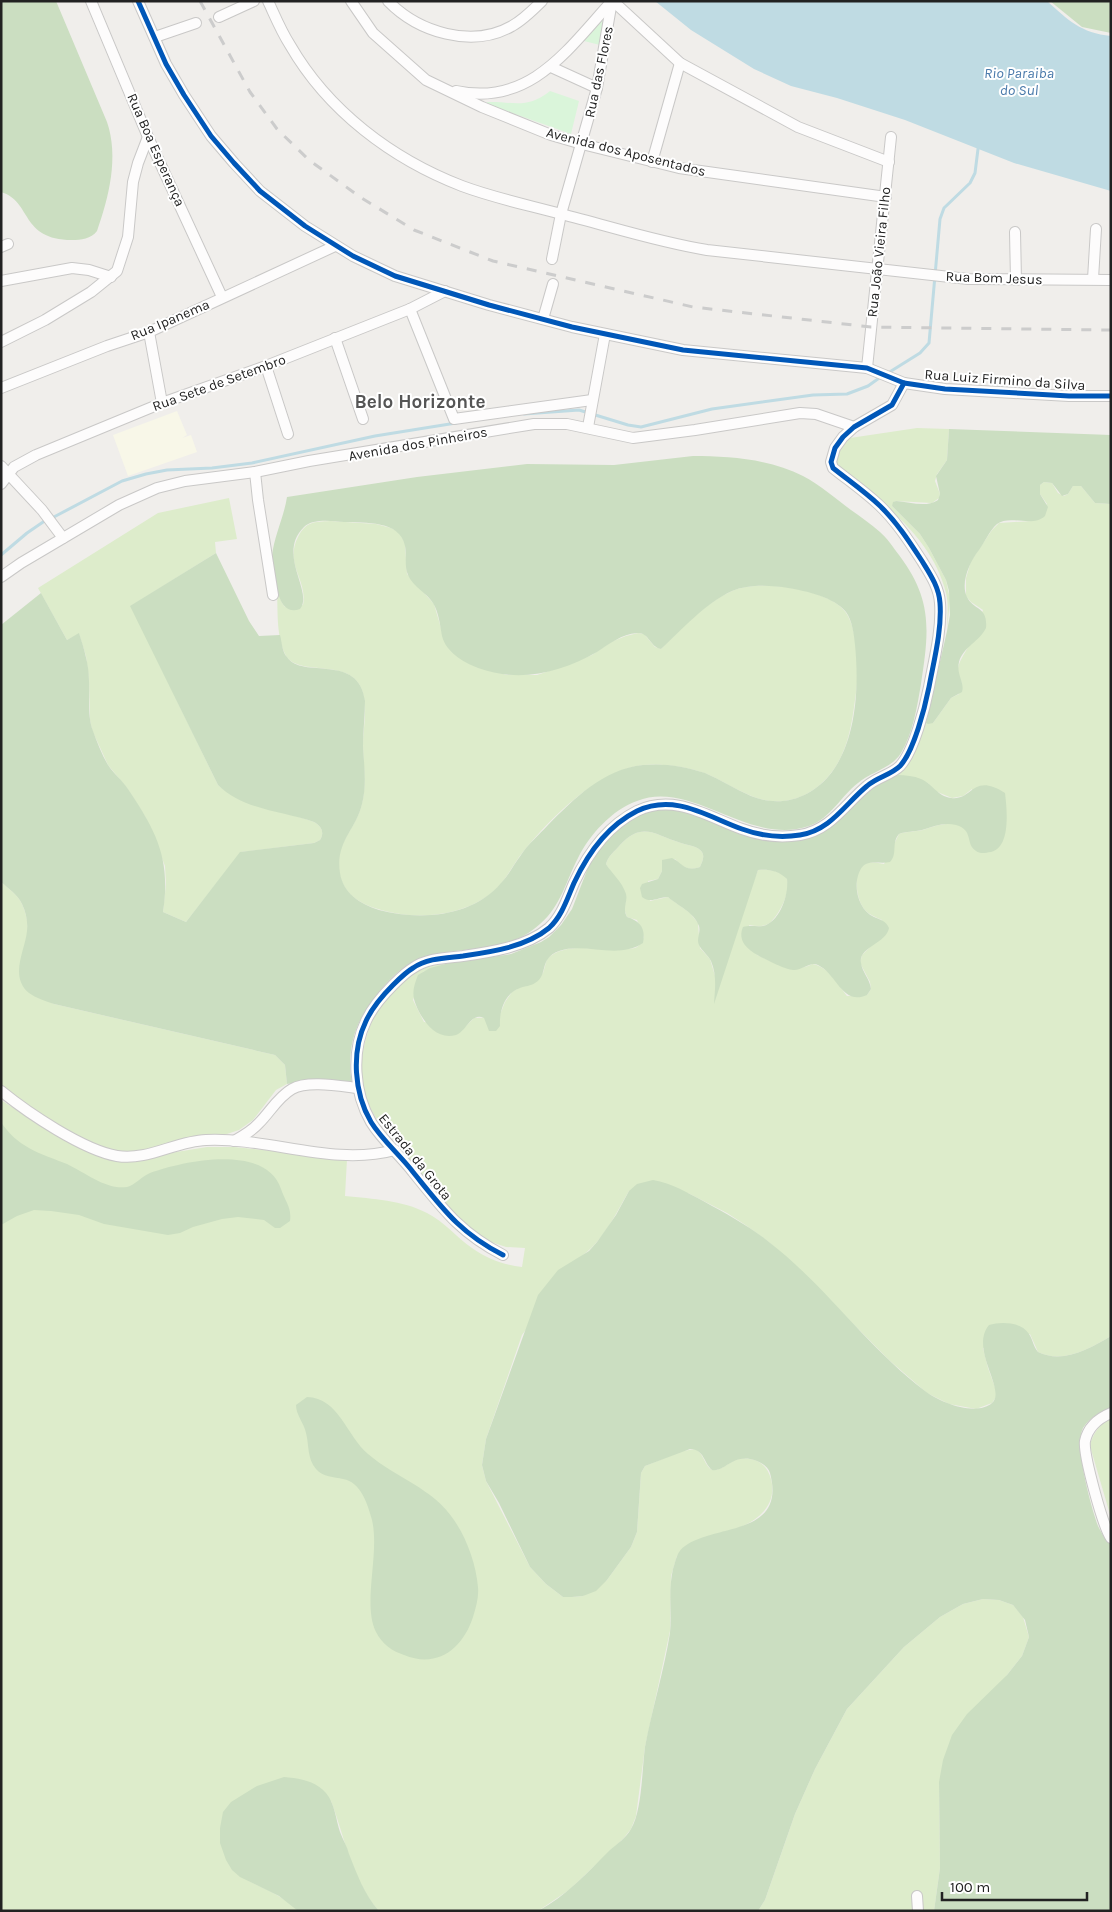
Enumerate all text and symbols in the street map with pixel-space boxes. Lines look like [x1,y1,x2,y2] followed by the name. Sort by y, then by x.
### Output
[581,25,617,119] street label: Rua das Flores
[984,64,1054,99] water label: Rio Paraiba do Sul
[123,91,189,209] street label: Rua Boa Esperança
[545,124,707,180] street label: Avenida dos Aposentados
[864,186,894,318] street label: Rua João Vieira Filho
[945,268,1043,288] street label: Rua Bom Jesus
[128,296,212,344] street label: Rua Ipanema
[150,351,288,415] street label: Rua Sete de Setembro
[924,366,1086,394] street label: Rua Luiz Firmino da Silva
[354,391,486,413] district label: Belo Horizonte
[347,423,489,465] street label: Avenida dos Pinheiros
[375,1110,455,1204] street label: Estrada da Grota
[942,1870,1087,1902] scale bar
[950,1878,990,1896] text: 100 m

